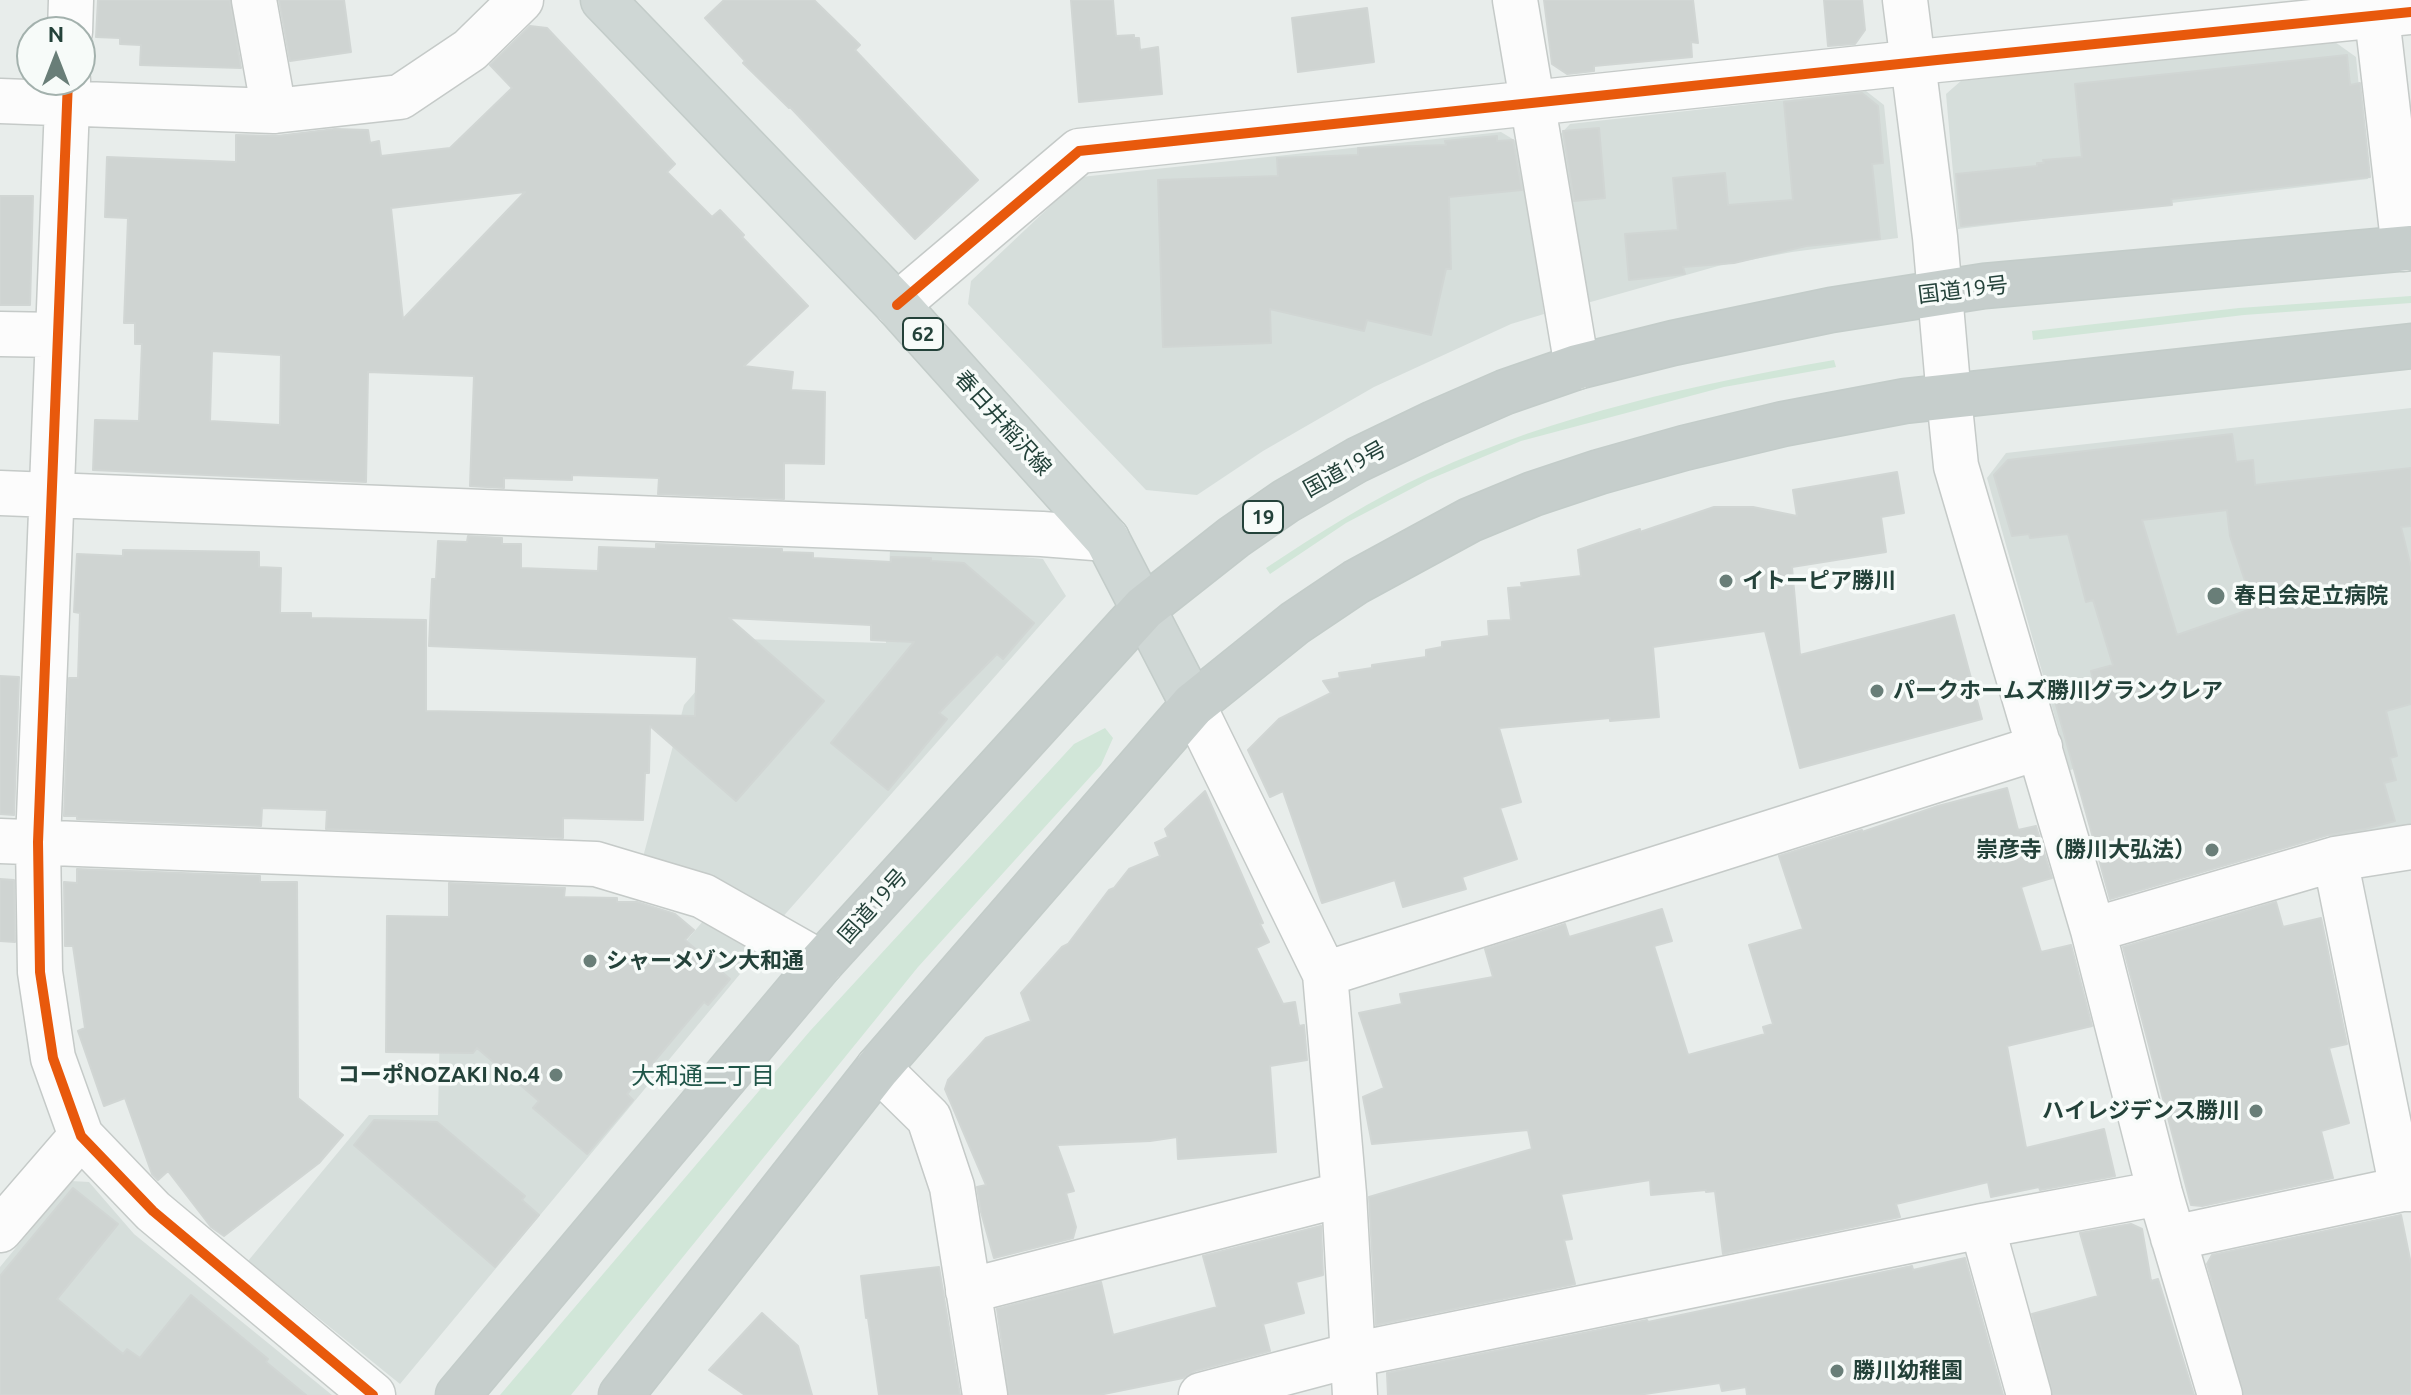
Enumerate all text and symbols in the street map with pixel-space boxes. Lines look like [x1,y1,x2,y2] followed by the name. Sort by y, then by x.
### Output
[16,16,96,96] north arrow
[48,21,64,46] text: N
[1916,271,2010,309] street label: 国道19号
[903,318,943,350] road number: 62
[949,365,1057,481] street label: 春日井稲沢線
[1299,435,1391,503] street label: 国道19号
[1243,501,1283,533] road number: 19
[1742,568,1896,594] place label: イトーピア勝川
[1717,572,1735,590] marker: イトーピア勝川
[2234,583,2388,609] place label: 春日会足立病院
[2205,585,2227,607] marker: 春日会足立病院
[1893,678,2223,704] place label: パークホームズ勝川グランクレア
[1868,682,1886,700] marker: パークホームズ勝川グランクレア
[1976,837,2196,863] place label: 崇彦寺（勝川大弘法）
[2203,841,2221,859] marker: 崇彦寺（勝川大弘法）
[833,863,913,949] street label: 国道19号
[606,948,804,974] place label: シャーメゾン大和通
[581,952,599,970] marker: シャーメゾン大和通
[338,1062,540,1088] place label: コーポNOZAKI No.4
[631,1062,775,1090] district label: 大和通二丁目
[547,1066,565,1084] marker: コーポNOZAKI No.4
[2042,1098,2240,1124] place label: ハイレジデンス勝川
[2247,1102,2265,1120] marker: ハイレジデンス勝川
[1853,1358,1963,1384] place label: 勝川幼稚園
[1828,1362,1846,1380] marker: 勝川幼稚園

